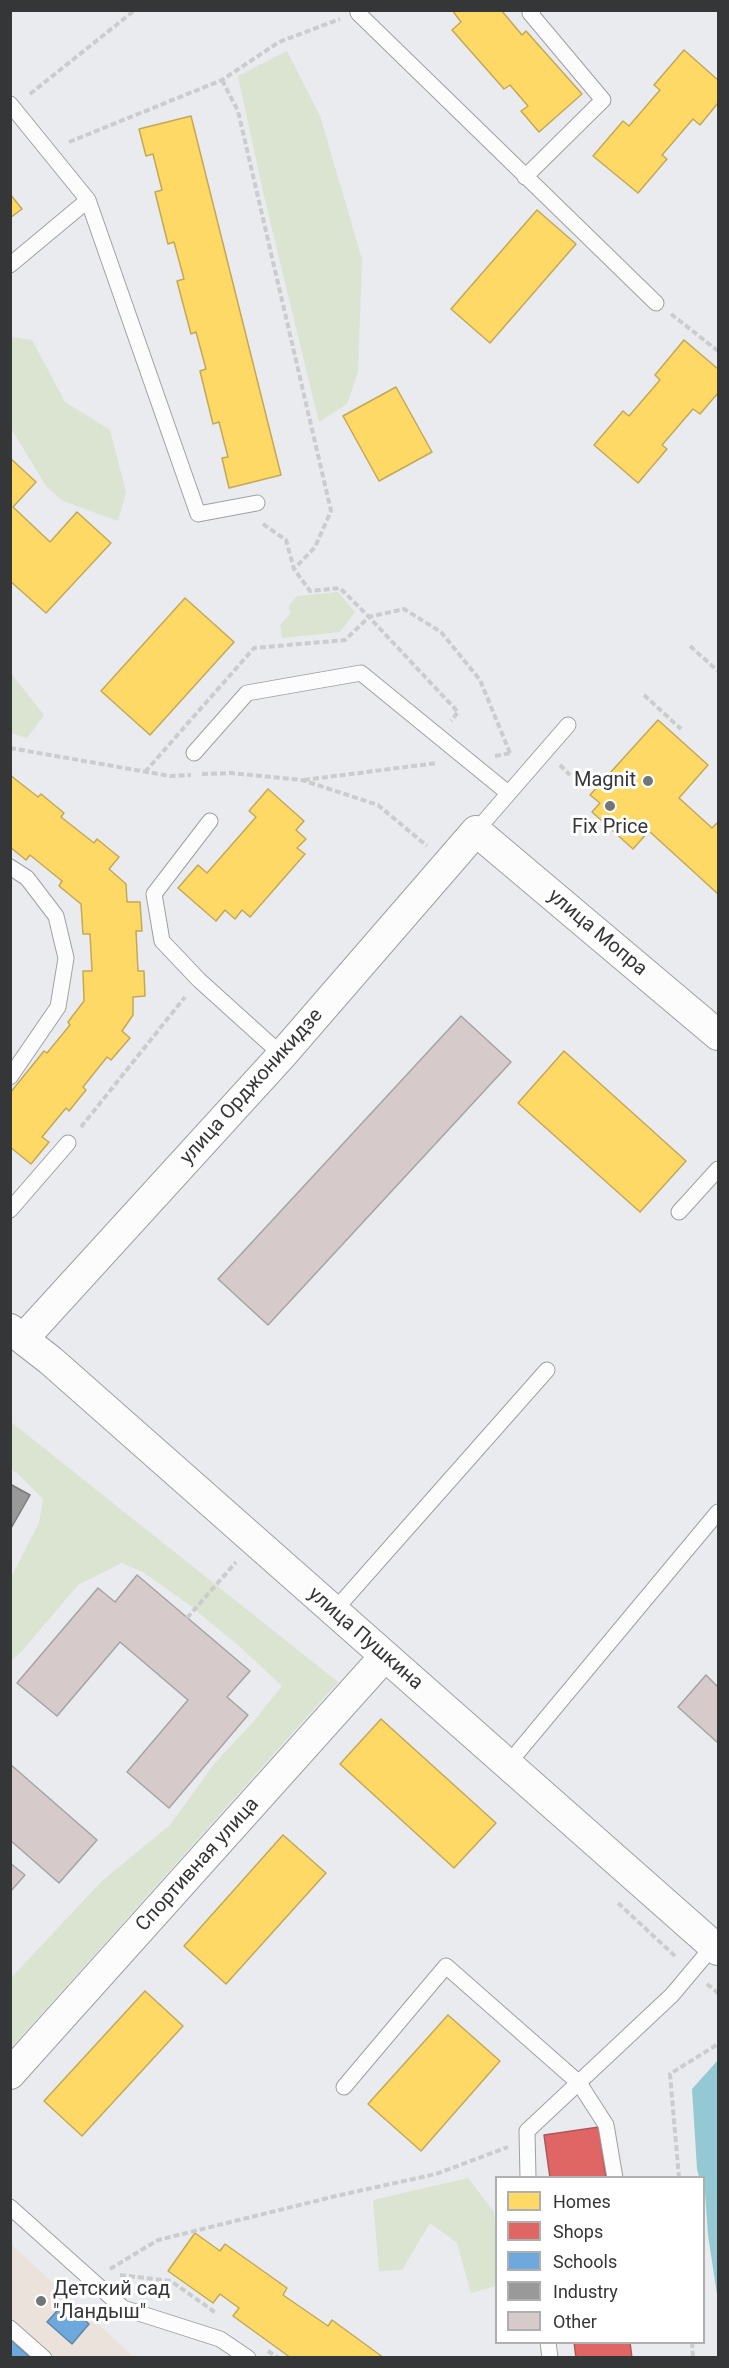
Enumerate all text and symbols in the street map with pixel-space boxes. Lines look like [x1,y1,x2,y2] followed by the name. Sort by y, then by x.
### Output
[574,769,636,793] place label: Magnit
[641,774,655,788] marker: Magnit
[603,799,617,813] marker: Fix Price
[572,816,648,840] place label: Fix Price
[542,884,652,982] street label: улица Мопра
[176,1004,328,1170] street label: улица Орджоникидзе
[303,1583,427,1695] street label: улица Пушкина
[131,1793,265,1937] street label: Спортивная улица
[495,2176,705,2344] legend
[553,2191,611,2212] text: Homes
[553,2221,603,2242] text: Shops
[553,2251,617,2272] text: Schools
[53,2278,170,2325] place label: Детский сад "Ландыш"
[553,2281,618,2302] text: Industry
[34,2294,48,2308] marker: Детский сад "Ландыш"
[553,2311,597,2332] text: Other

